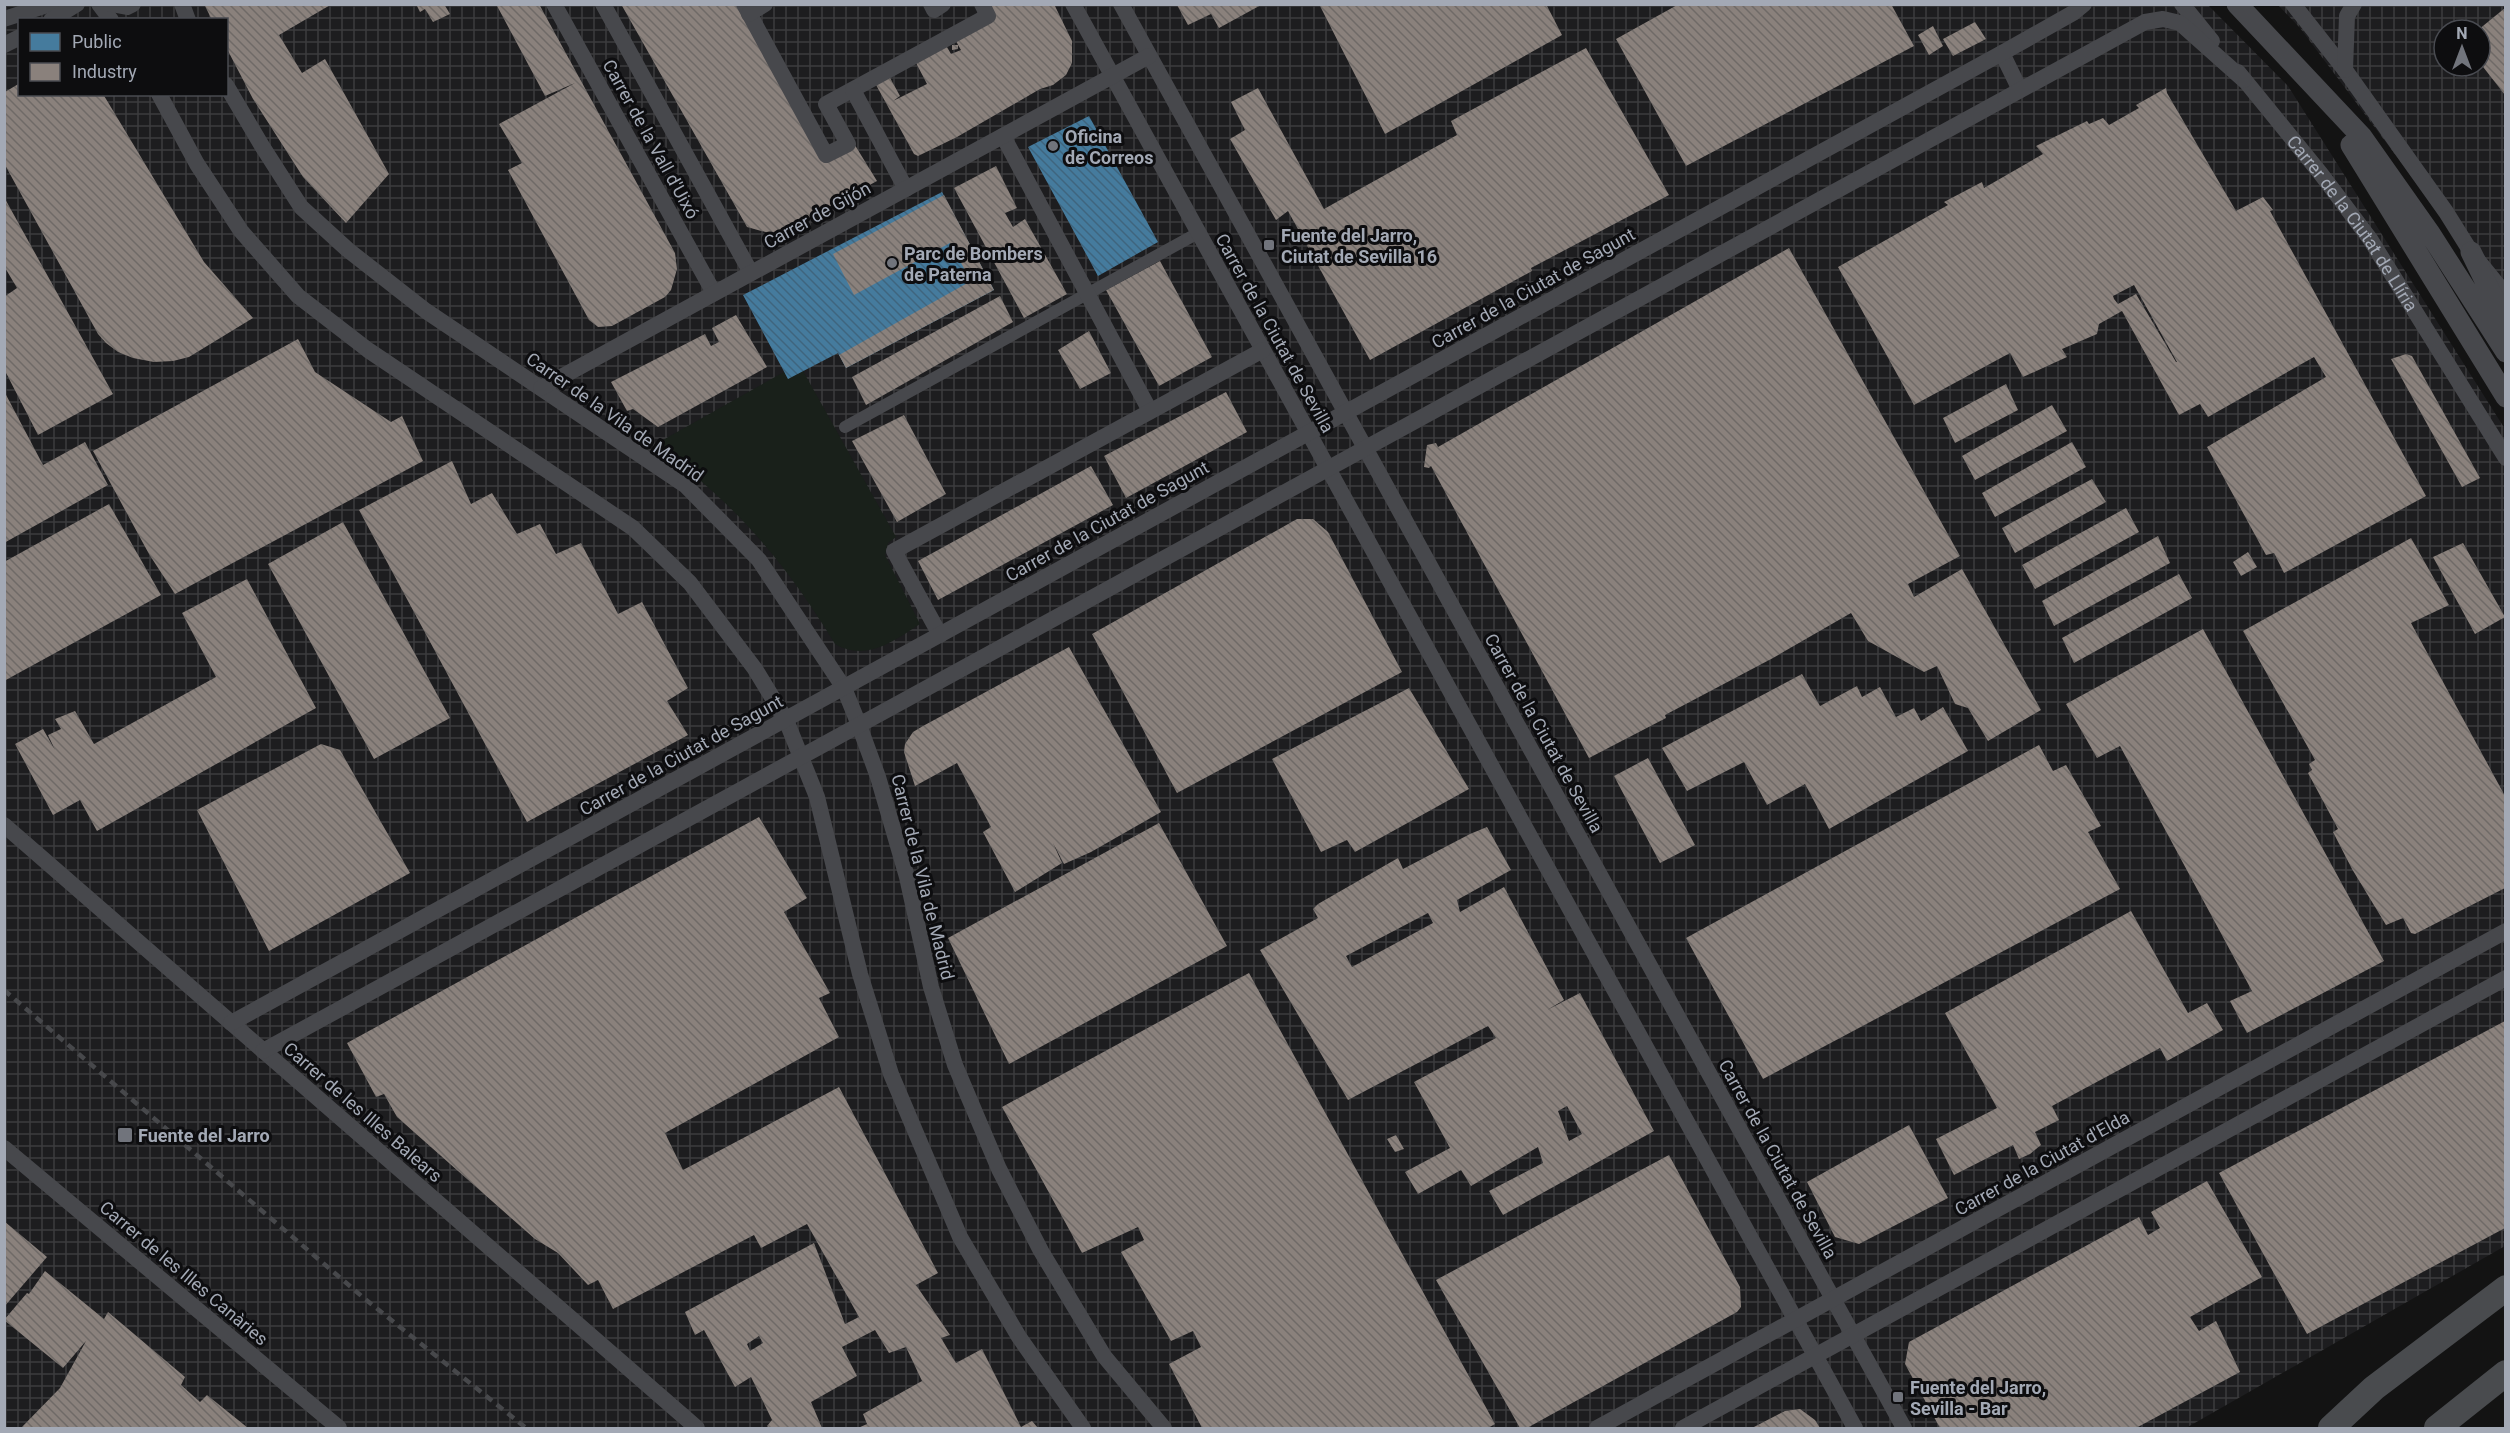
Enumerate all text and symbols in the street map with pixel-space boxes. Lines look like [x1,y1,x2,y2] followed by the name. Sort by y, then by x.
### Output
[18,18,228,96] legend
[2432,18,2492,78] north arrow
[2456,24,2468,43] text: N
[72,31,122,52] text: Public
[598,56,704,222] street label: Carrer de la Vall d'Uixó
[72,61,137,82] text: Industry
[1065,126,1153,168] place label: Oficina de Correos
[2283,131,2423,315] street label: Carrer de la Ciutat de Llíria
[1046,139,1060,153] marker: Oficina de Correos
[760,177,874,253] street label: Carrer de Gijón
[1428,223,1638,353] street label: Carrer de la Ciutat de Sagunt
[1281,225,1437,267] place label: Fuente del Jarro, Ciutat de Sevilla 16
[1211,230,1339,436] street label: Carrer de la Ciutat de Sevilla
[1262,238,1276,252] marker: Fuente del Jarro, Ciutat de Sevilla 16
[904,243,1043,285] place label: Parc de Bombers de Paterna
[885,256,899,270] marker: Parc de Bombers de Paterna
[522,348,708,486] street label: Carrer de la Vila de Madrid
[1002,456,1212,586] street label: Carrer de la Ciutat de Sagunt
[1480,630,1608,836] street label: Carrer de la Ciutat de Sevilla
[576,690,786,820] street label: Carrer de la Ciutat de Sagunt
[887,772,959,982] street label: Carrer de la Vila de Madrid
[280,1038,446,1186] street label: Carrer de les Illes Balears
[1714,1056,1842,1262] street label: Carrer de la Ciutat de Sevilla
[1951,1106,2133,1220] street label: Carrer de la Ciutat d'Elda
[138,1125,270,1146] place label: Fuente del Jarro
[116,1126,134,1144] marker: Fuente del Jarro
[96,1196,272,1350] street label: Carrer de les Illes Canàries
[1910,1377,2046,1419] place label: Fuente del Jarro, Sevilla - Bar
[1891,1390,1905,1404] marker: Fuente del Jarro, Sevilla - Bar

